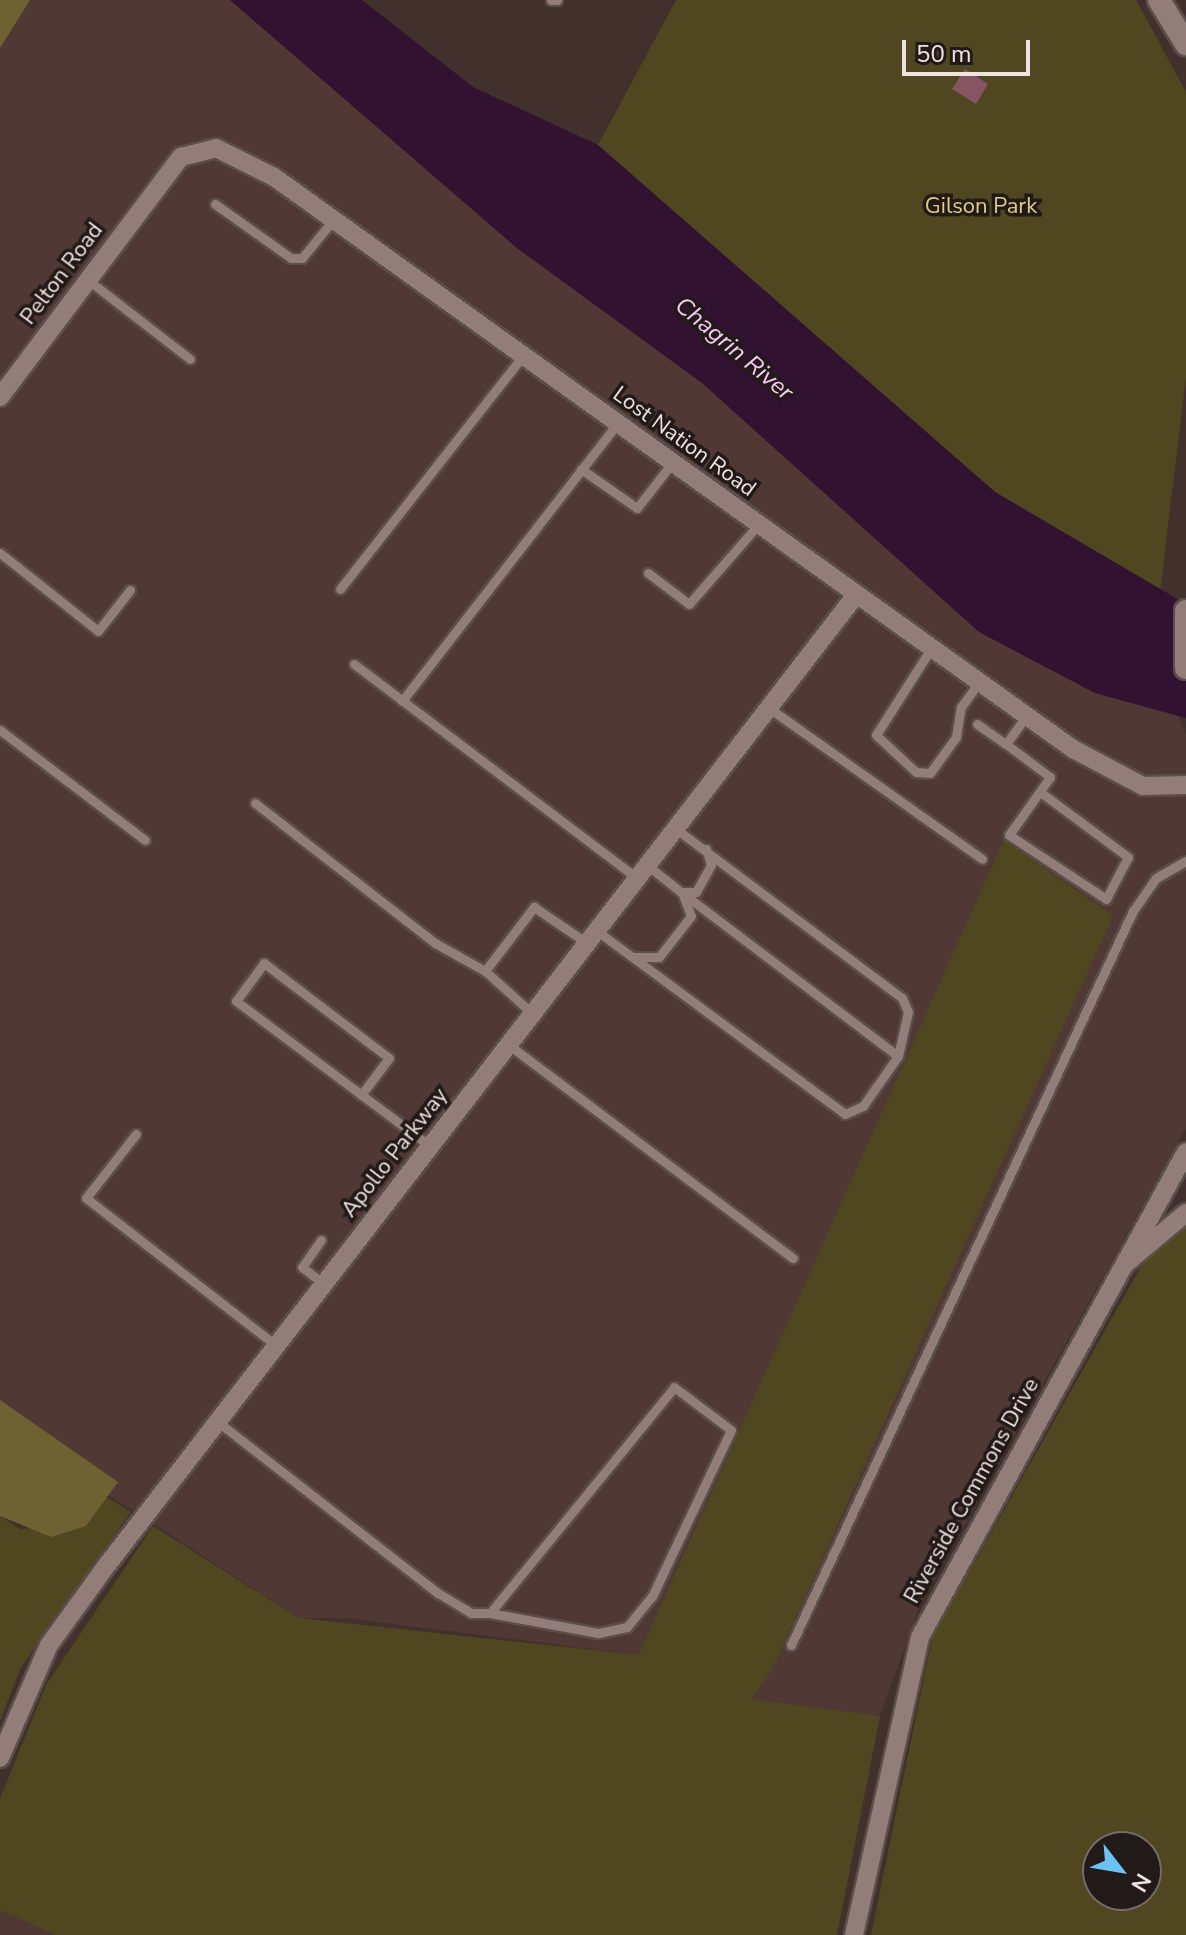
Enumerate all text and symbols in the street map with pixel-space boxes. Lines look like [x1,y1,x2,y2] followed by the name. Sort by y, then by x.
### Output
[906,24,1034,74] scale bar
[916,38,972,70] text: 50 m
[925,194,1037,220] park label: Gilson Park
[15,218,109,330] street label: Pelton Road
[669,291,799,407] water label: Chagrin River
[607,381,761,503] street label: Lost Nation Road
[336,1083,454,1223] street label: Apollo Parkway
[899,1374,1045,1608] street label: Riverside Commons Drive
[1082,1831,1162,1911] north arrow
[1124,1868,1158,1897] text: N

